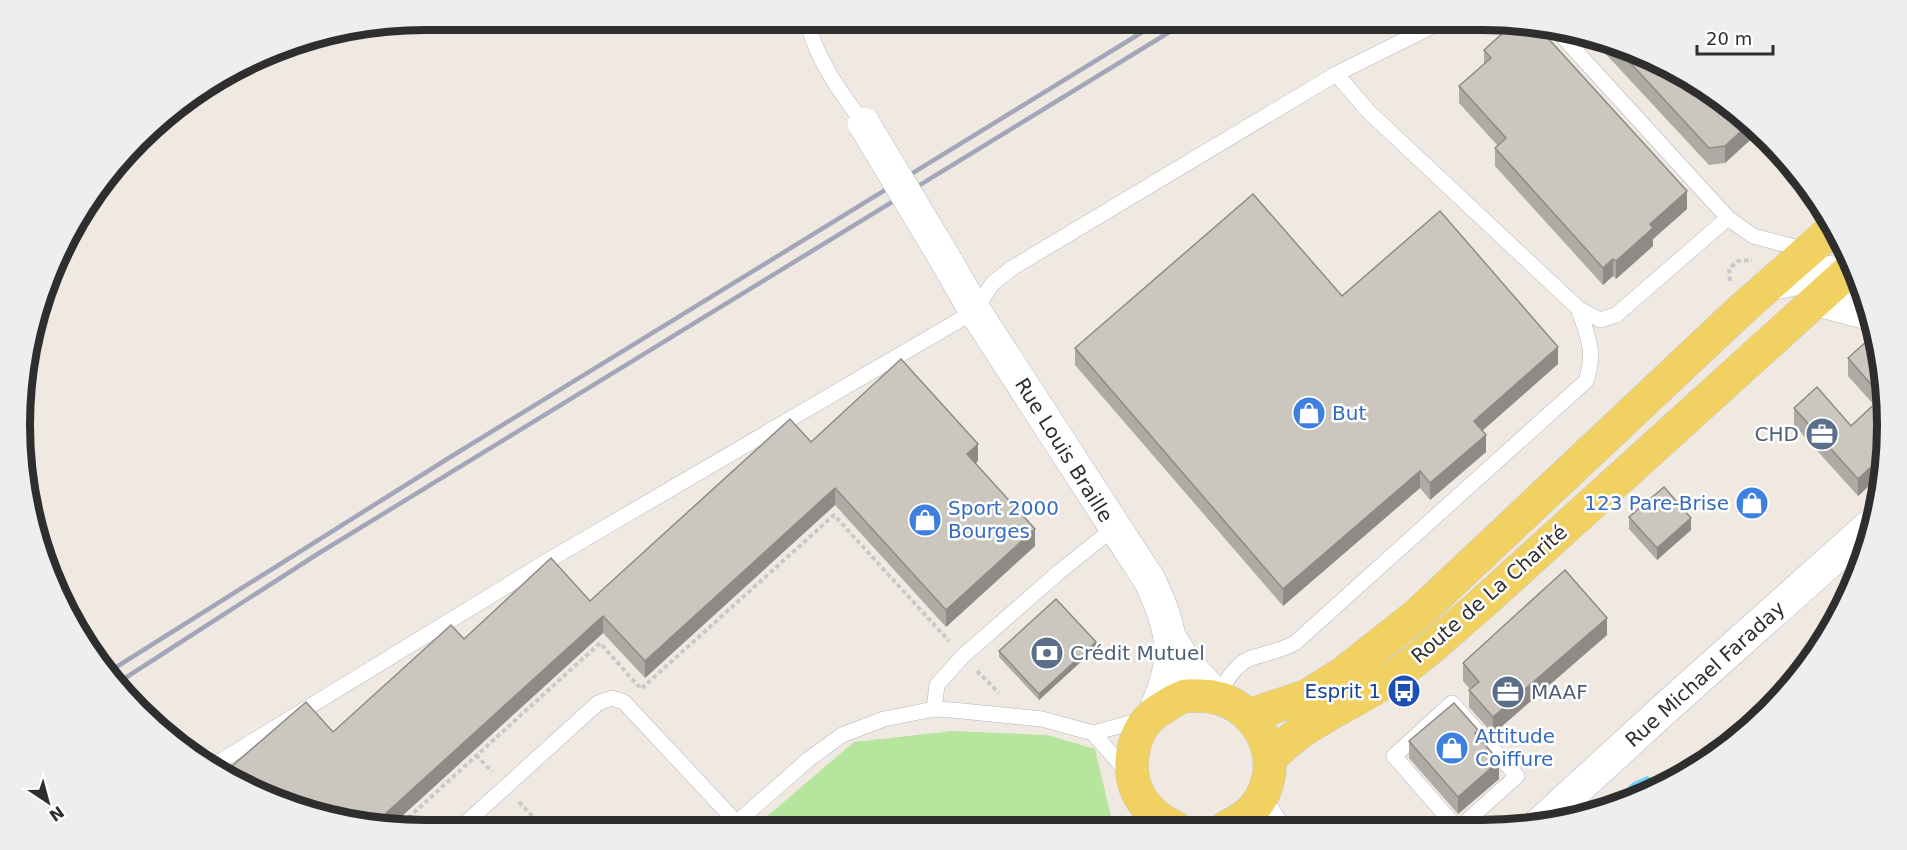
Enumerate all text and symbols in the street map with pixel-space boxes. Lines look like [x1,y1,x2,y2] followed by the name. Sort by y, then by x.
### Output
[1697,18,1774,56] scale bar
[1706,28,1752,49] text: 20 m
[1010,373,1118,527] street label: Rue Louis Braille
[1291,395,1327,431] shop icon: But
[1332,401,1366,425] place label: But
[1804,416,1840,452] office icon: CHD
[1755,422,1799,446] place label: CHD
[1734,485,1770,521] shop icon: 123 Pare-Brise
[1584,491,1729,515] place label: 123 Pare-Brise
[948,496,1059,543] place label: Sport 2000 Bourges
[907,502,943,538] shop icon: Sport 2000 Bourges
[1406,520,1572,668] street label: Route de La Charité
[1620,596,1790,752] street label: Rue Michael Faraday
[1029,635,1065,671] bank icon: Crédit Mutuel
[1070,641,1205,665] place label: Crédit Mutuel
[1386,673,1422,709] bus stop icon: Esprit 1
[1490,674,1526,710] office icon: MAAF
[1305,679,1381,703] place label: Esprit 1
[1531,680,1588,704] place label: MAAF
[1475,724,1555,771] place label: Attitude Coiffure
[1434,730,1470,766] shop icon: Attitude Coiffure
[18,772,78,832] north arrow
[46,802,68,825] text: N

